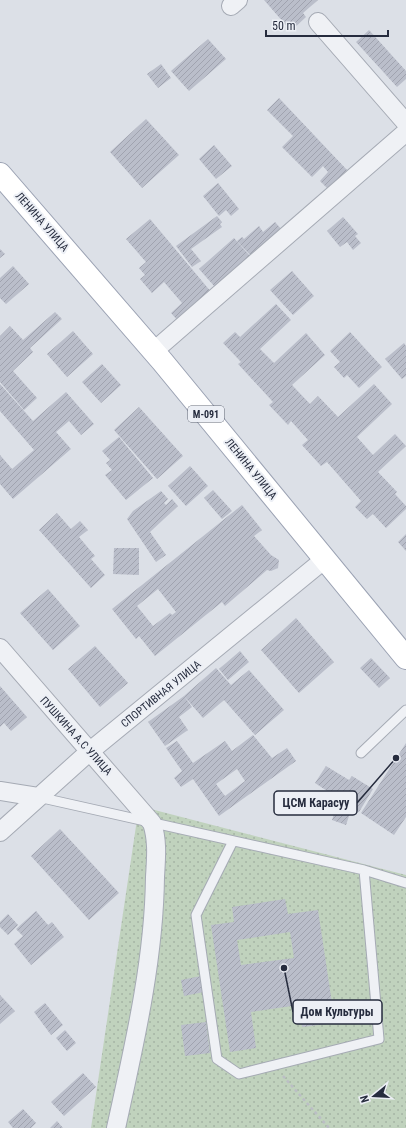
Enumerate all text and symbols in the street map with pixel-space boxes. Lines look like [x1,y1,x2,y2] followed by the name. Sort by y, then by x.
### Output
[266,12,388,38] scale bar
[272,19,296,33] text: 50 m
[13,190,72,255] street label: ЛЕНИНА УЛИЦА
[188,406,224,422] road number: М-091
[223,436,280,503] street label: ЛЕНИНА УЛИЦА
[118,657,204,730] street label: СПОРТИВНАЯ УЛИЦА
[37,694,115,779] street label: ПУШКИНА А.С УЛИЦА
[274,791,357,815] callout: ЦСМ Карасуу
[283,796,350,810] text: ЦСМ Карасуу
[293,1000,382,1024] callout: Дом Культуры
[301,1005,373,1019] text: Дом Культуры
[354,1076,394,1116] north arrow
[358,1093,372,1104] text: N

